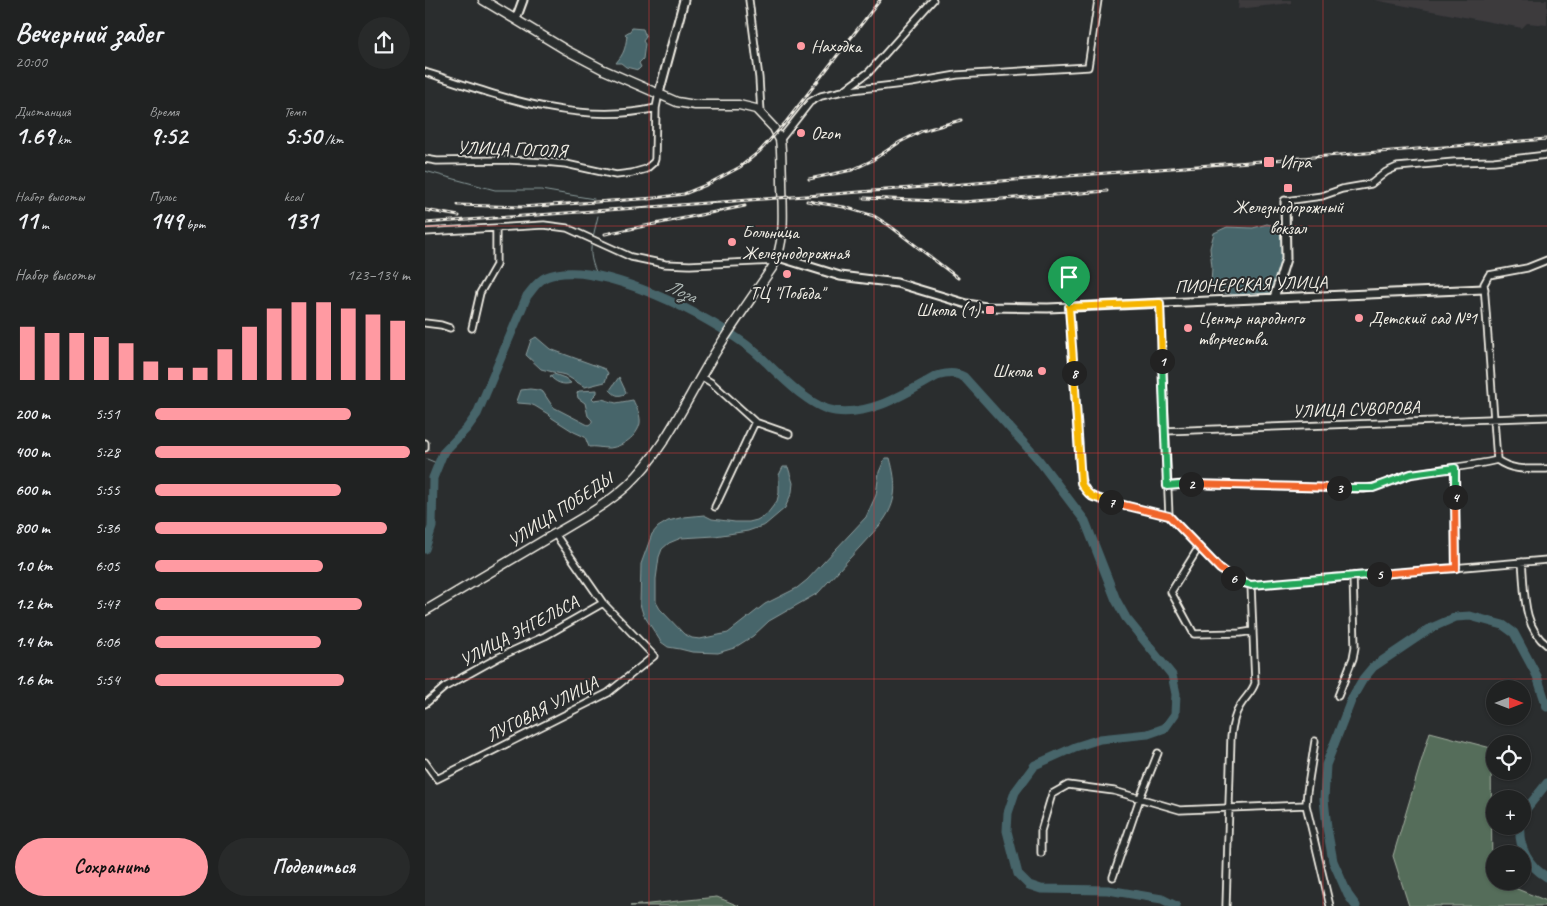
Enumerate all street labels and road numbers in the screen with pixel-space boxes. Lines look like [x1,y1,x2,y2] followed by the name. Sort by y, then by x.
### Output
[457,136,570,162] street label: УЛИЦА ГОГОЛЯ
[1174,270,1329,298] street label: ПИОНЕРСКАЯ УЛИЦА
[1292,396,1421,422] street label: УЛИЦА СУВОРОВА
[504,466,619,552] street label: УЛИЦА ПОБЕДЫ
[456,590,583,671] street label: УЛИЦА ЭНГЕЛЬСА
[483,671,602,746] street label: ЛУГОВАЯ УЛИЦА

